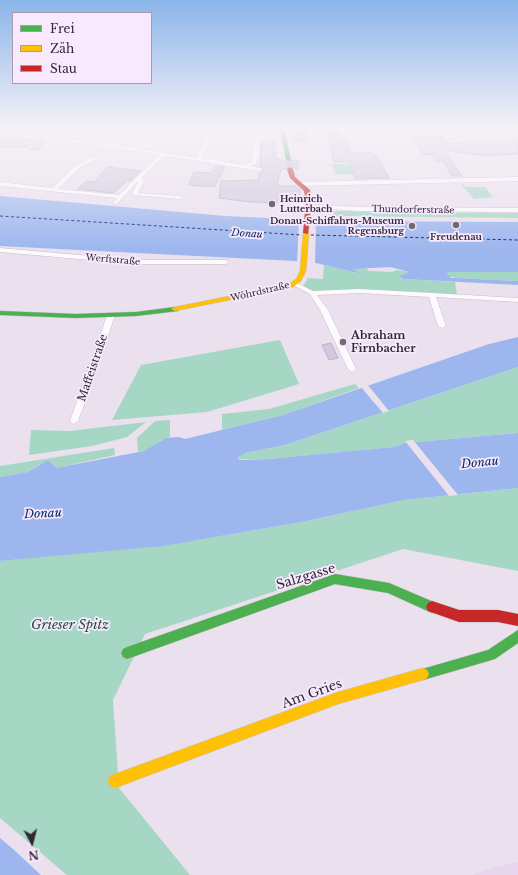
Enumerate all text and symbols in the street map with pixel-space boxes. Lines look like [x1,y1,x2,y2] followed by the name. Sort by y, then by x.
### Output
[12,12,152,84] legend
[50,21,75,36] text: Frei
[50,41,74,56] text: Zäh
[50,61,77,76] text: Stau
[280,194,332,215] place label: Heinrich Lutterbach
[267,199,277,209] marker: Heinrich Lutterbach
[371,204,455,216] street label: Thundorferstraße
[270,216,404,237] place label: Donau-Schiffahrts-Museum Regensburg
[451,220,461,230] marker: Freudenau
[407,221,417,231] marker: Donau-Schiffahrts-Museum Regensburg
[231,227,263,241] water label: Donau
[430,232,482,242] place label: Freudenau
[85,252,141,268] street label: Werftstraße
[229,280,291,304] street label: Wöhrdstraße
[351,329,416,355] place label: Abraham Firnbacher
[75,333,111,403] street label: Maffeistraße
[338,337,348,347] marker: Abraham Firnbacher
[460,454,500,472] water label: Donau
[24,506,62,522] water label: Donau
[274,561,338,593] street label: Salzgasse
[31,617,109,633] park label: Grieser Spitz
[280,676,344,712] street label: Am Gries
[12,823,52,863] north arrow
[27,847,39,862] text: N

